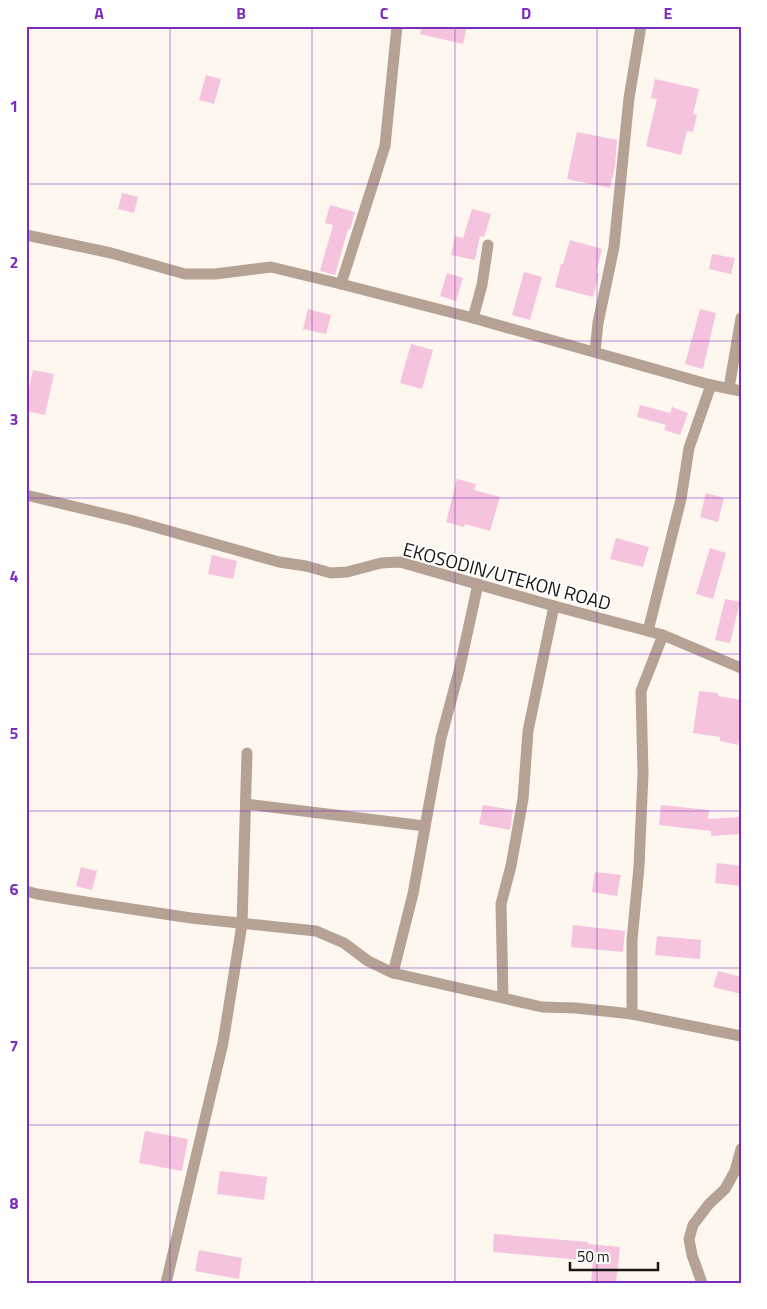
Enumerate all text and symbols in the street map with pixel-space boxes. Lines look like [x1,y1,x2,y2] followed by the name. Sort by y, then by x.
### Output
[94,1,104,25] text: A
[236,1,246,25] text: B
[380,1,389,25] text: C
[521,1,531,25] text: D
[664,1,673,25] text: E
[10,94,18,118] text: 1
[10,250,18,274] text: 2
[10,407,18,431] text: 3
[400,534,614,617] street label: EKOSODIN/UTEKON ROAD
[10,564,19,588] text: 4
[10,721,19,745] text: 5
[10,877,19,901] text: 6
[10,1034,18,1058] text: 7
[10,1191,19,1215] text: 8
[570,1239,657,1271] scale bar
[577,1245,610,1268] text: 50 m

